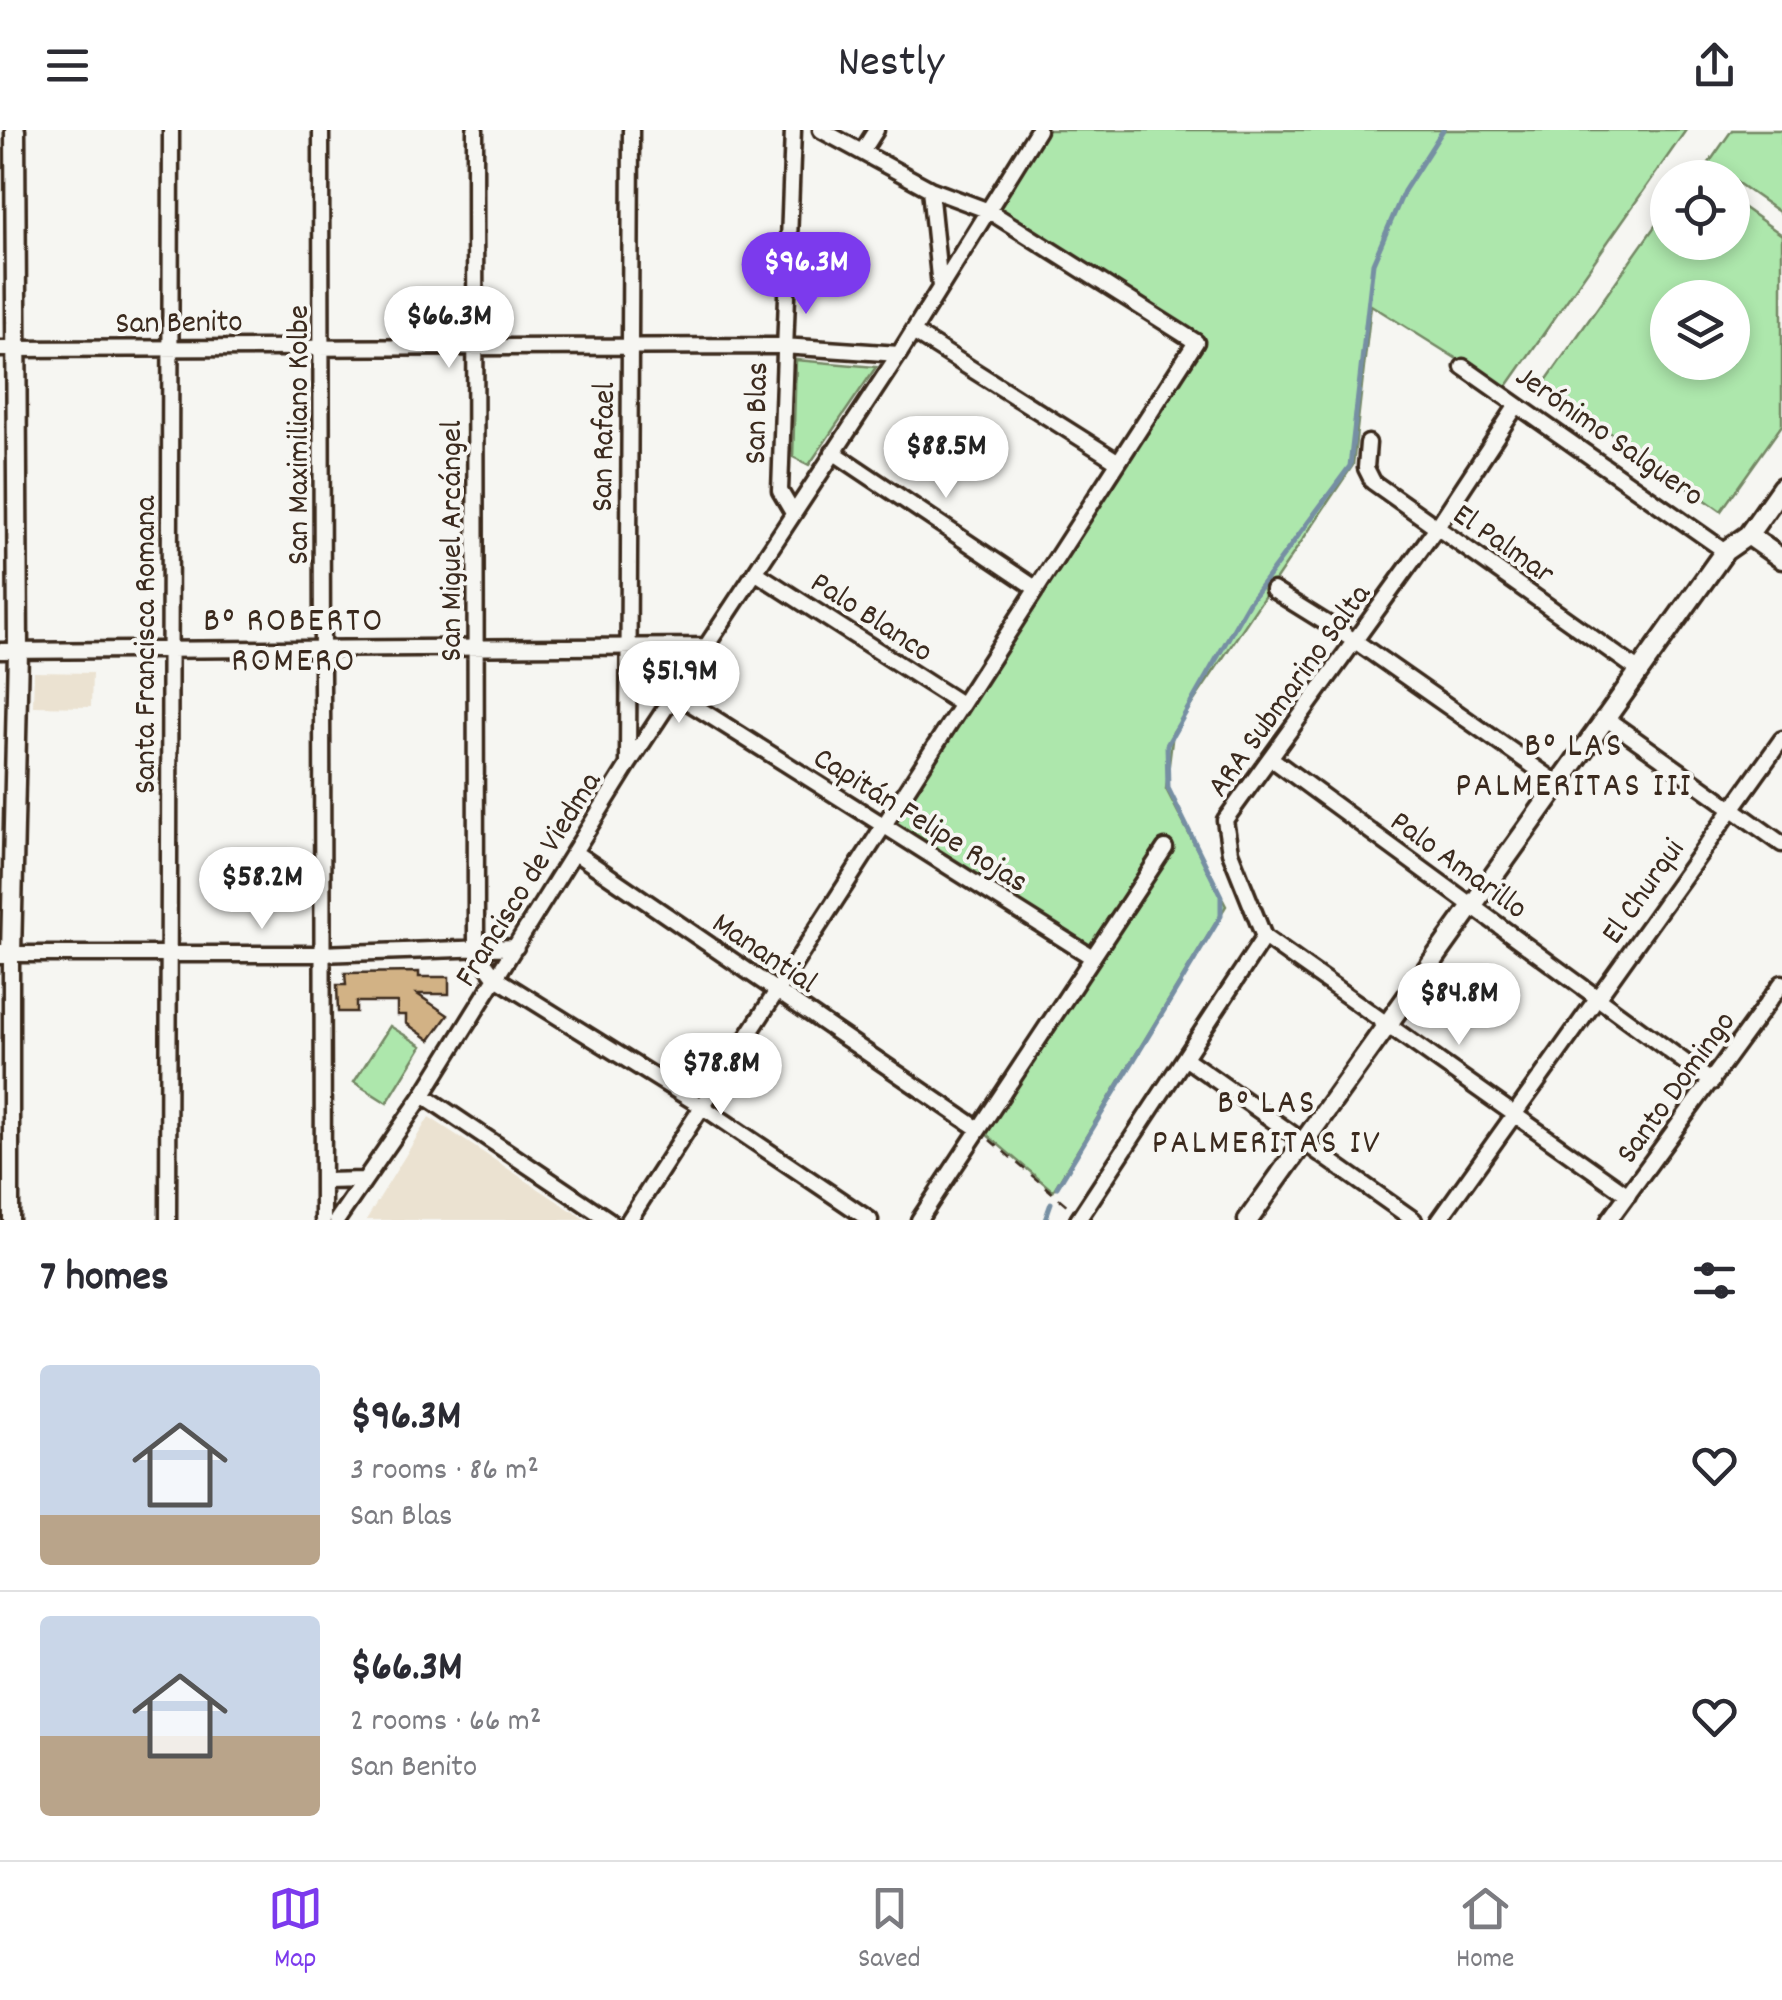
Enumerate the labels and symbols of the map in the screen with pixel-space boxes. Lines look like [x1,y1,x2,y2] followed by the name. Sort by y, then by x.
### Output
[725,232,887,317] pin: $96.3M
[368,286,530,371] pin: $66.3M
[115,301,243,349] street label: San Benito
[278,305,324,565] street label: San Maximiliano Kolbe
[1505,356,1712,520] street label: Jerónimo Salguero
[735,361,783,465] street label: San Blas
[582,381,630,512] street label: San Rafael
[865,416,1027,501] pin: $88.5M
[431,420,477,662] street label: San Miguel Arcángel
[1442,494,1563,598] street label: El Palmar
[125,495,171,794] street label: Santa Francisca Romana
[800,562,941,676] street label: Palo Blanco
[1198,575,1385,808] street label: ARA Submarino Salta
[203,598,385,688] district label: B° ROBERTO ROMERO
[598,641,760,726] pin: $51.9M
[1455,723,1693,813] district label: B° LAS PALMERITAS III
[803,738,1036,907] street label: Capitán Felipe Rojas
[445,763,616,997] street label: Francisco de Viedma
[1379,801,1535,933] street label: Palo Amarillo
[1592,831,1698,955] street label: El Churqui
[181,847,343,932] pin: $58.2M
[701,903,826,1008] street label: Manantial
[1378,963,1540,1048] pin: $84.8M
[1607,1003,1749,1175] street label: Santo Domingo
[640,1033,802,1118] pin: $78.8M
[1152,1080,1382,1170] district label: B° LAS PALMERITAS IV

